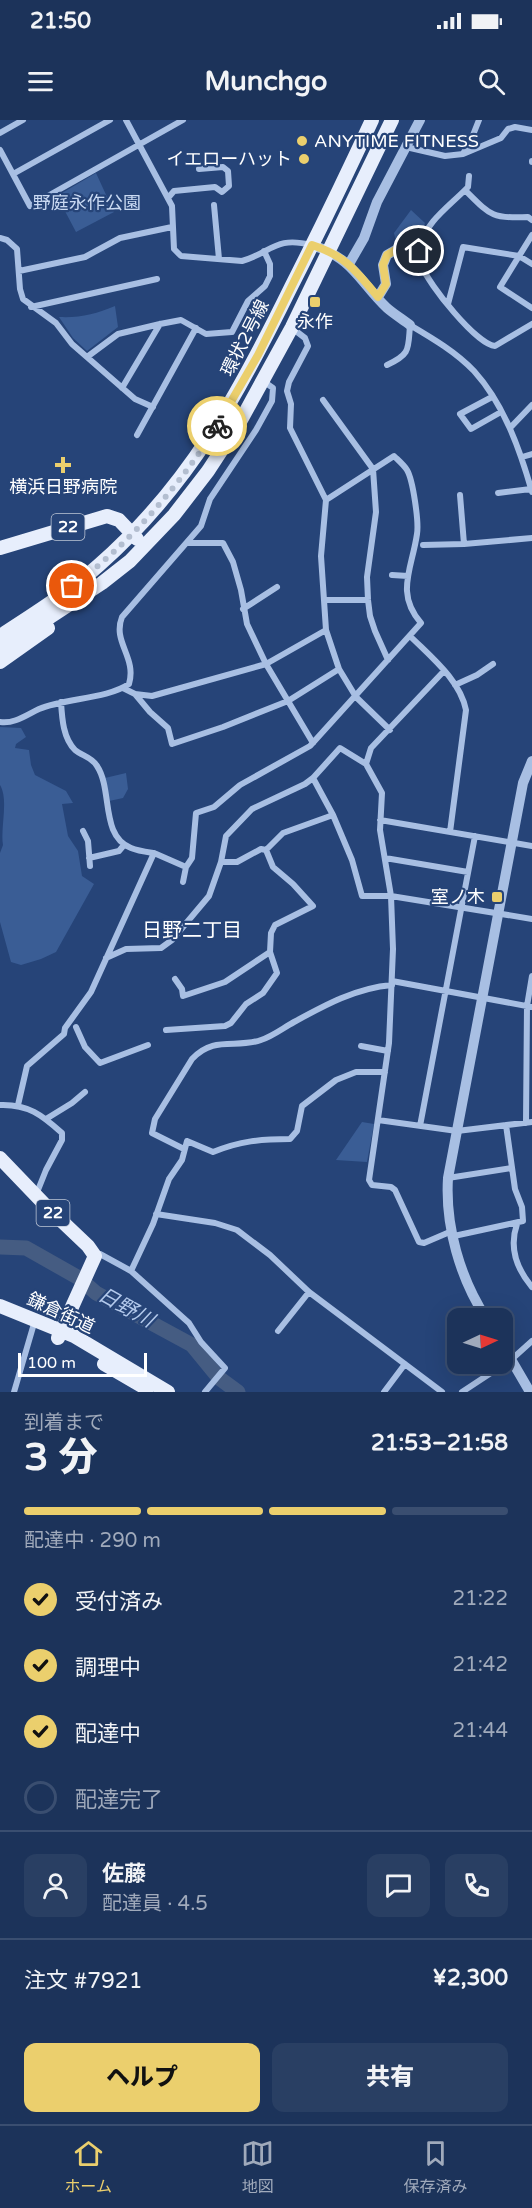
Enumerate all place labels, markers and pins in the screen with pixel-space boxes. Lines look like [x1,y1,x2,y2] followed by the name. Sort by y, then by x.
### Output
[314,130,479,152] place label: ANYTIME FITNESS
[295,134,309,148] marker: ANYTIME FITNESS
[167,148,292,170] place label: イエローハット
[297,152,311,166] marker: イエローハット
[393,225,444,276] pin
[308,295,322,309] marker: 永作
[297,311,333,333] place label: 永作
[54,456,72,474] marker: 横浜日野病院
[9,476,117,498] place label: 横浜日野病院
[46,560,97,611] pin
[431,886,485,908] place label: 室ノ木
[490,890,504,904] marker: 室ノ木

